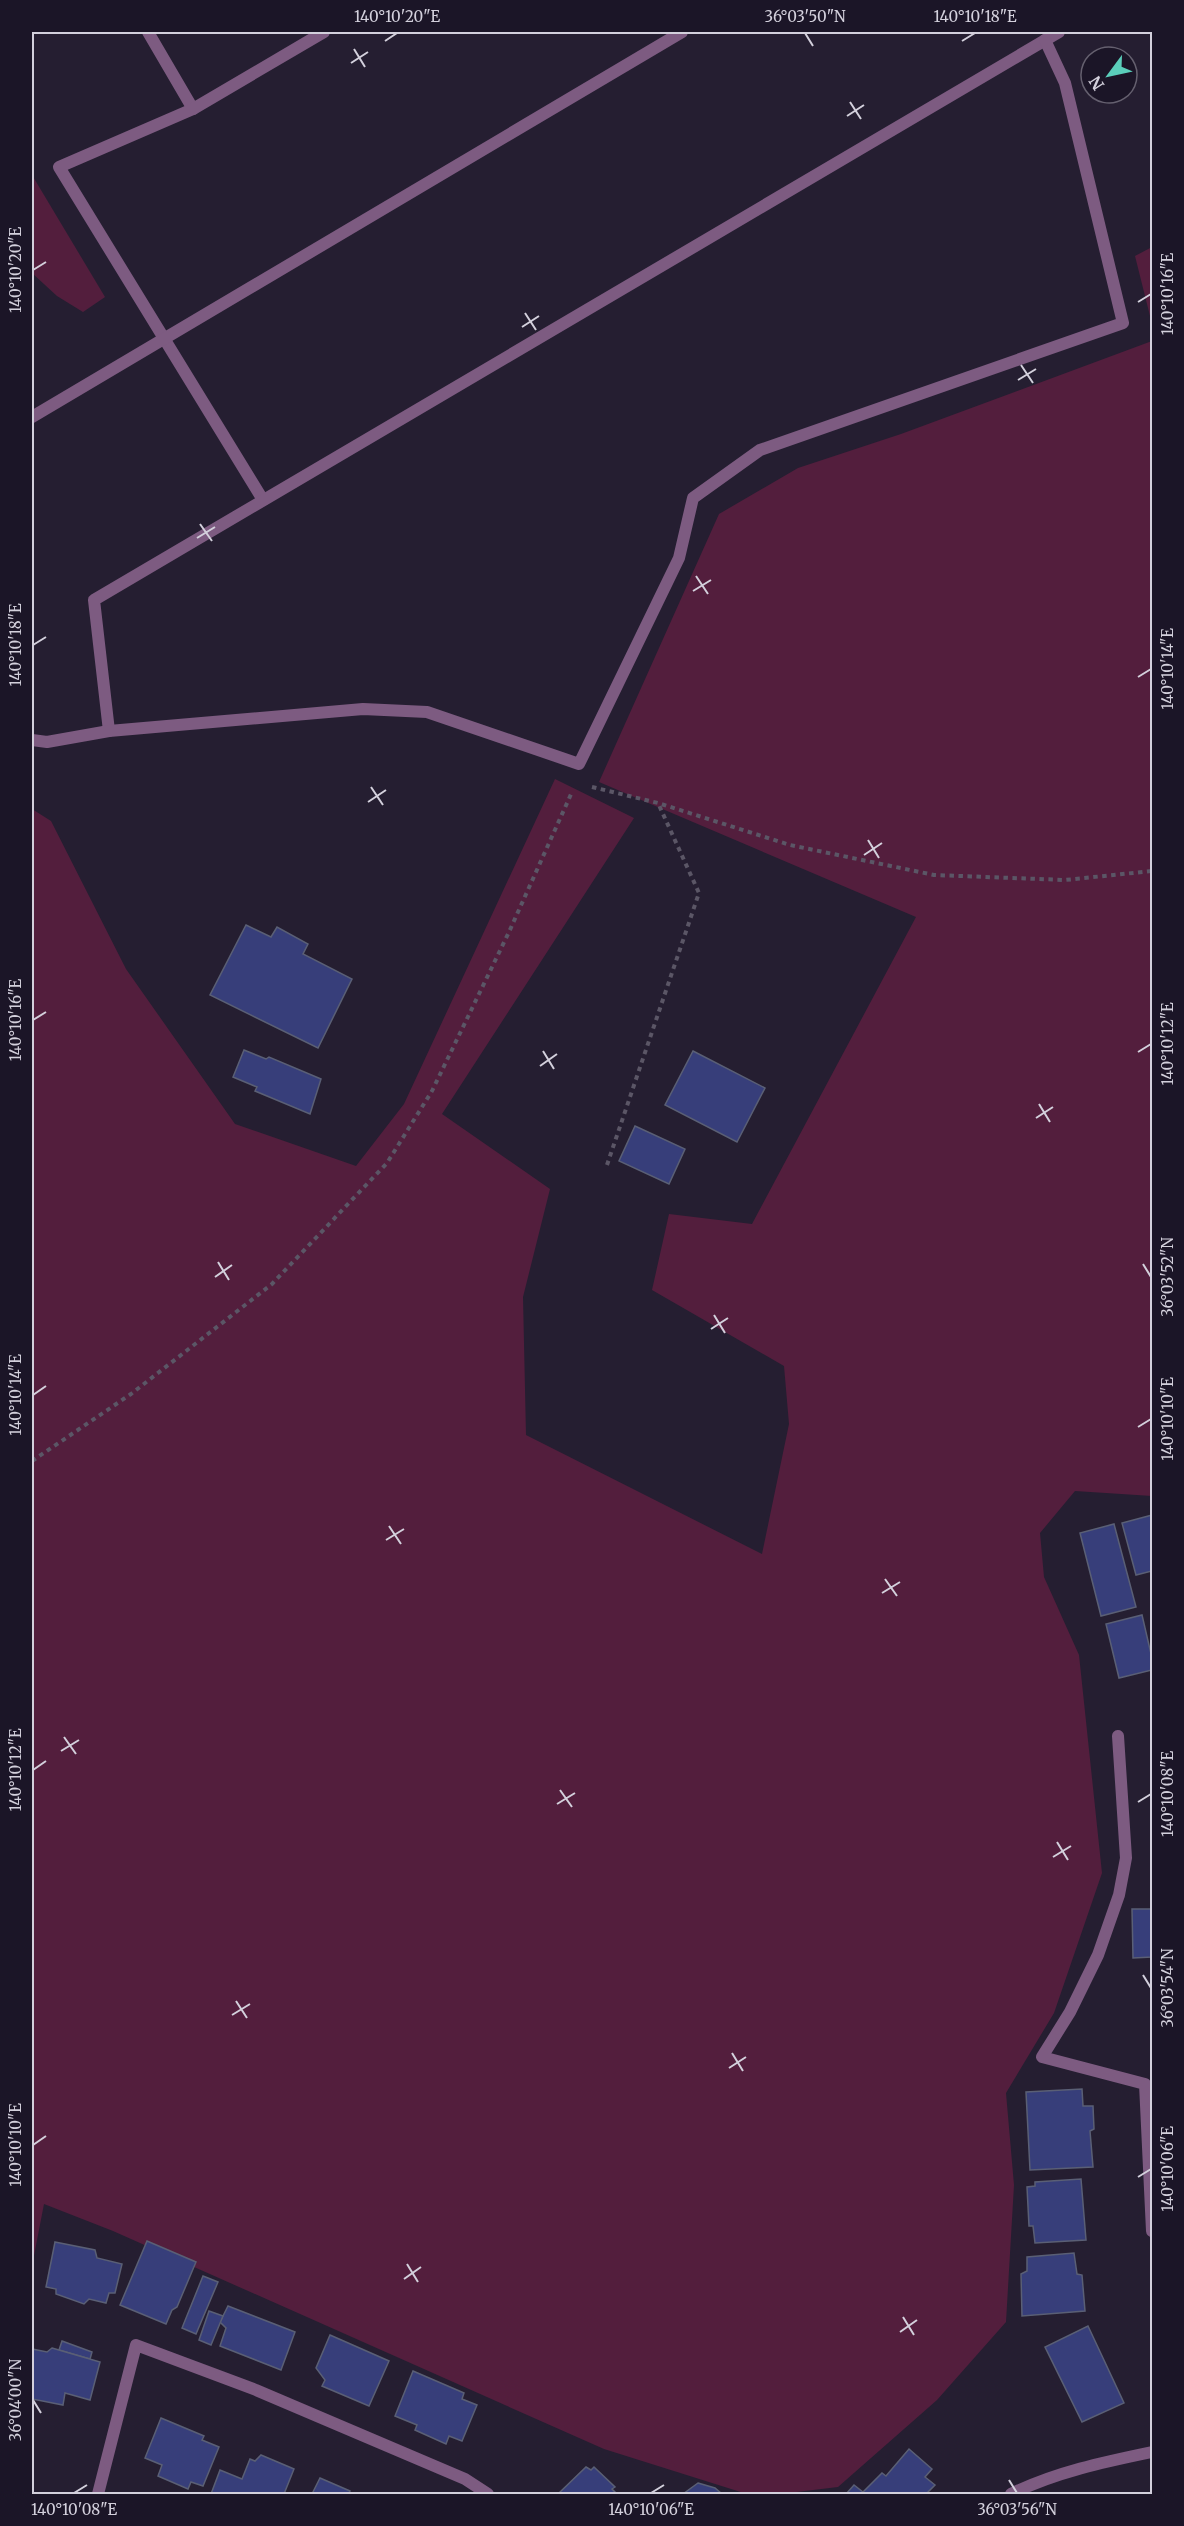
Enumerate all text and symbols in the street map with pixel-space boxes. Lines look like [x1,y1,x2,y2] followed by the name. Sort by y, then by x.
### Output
[354,7,441,26] text: 140°10'20"E
[765,7,846,26] text: 36°03'50"N
[933,7,1017,26] text: 140°10'18"E
[1079,45,1139,105] north arrow
[1084,72,1108,94] text: N
[6,226,25,313] text: 140°10'20"E
[1158,252,1177,335] text: 140°10'16"E
[6,603,25,687] text: 140°10'18"E
[1158,628,1177,710] text: 140°10'14"E
[6,978,25,1061] text: 140°10'16"E
[1158,1002,1177,1086] text: 140°10'12"E
[1158,1237,1177,1317] text: 36°03'52"N
[6,1354,25,1436] text: 140°10'14"E
[1158,1377,1177,1461] text: 140°10'10"E
[6,1728,25,1812] text: 140°10'12"E
[1158,1751,1177,1837] text: 140°10'08"E
[1158,1948,1177,2028] text: 36°03'54"N
[6,2103,25,2187] text: 140°10'10"E
[1158,2126,1177,2212] text: 140°10'06"E
[6,2358,25,2441] text: 36°04'00"N
[31,2500,117,2519] text: 140°10'08"E
[608,2500,694,2519] text: 140°10'06"E
[977,2500,1057,2519] text: 36°03'56"N

